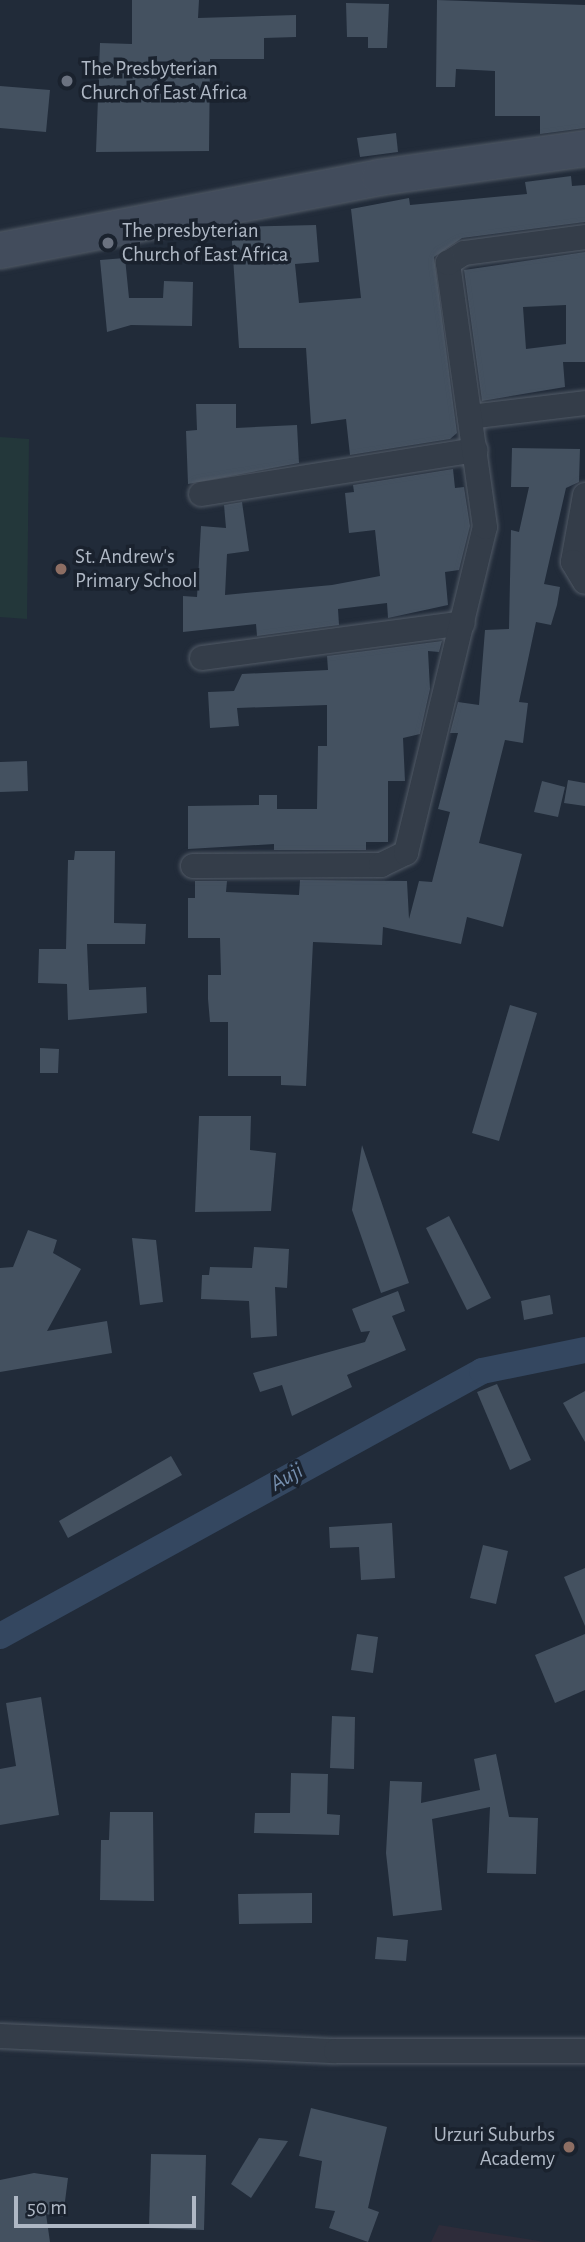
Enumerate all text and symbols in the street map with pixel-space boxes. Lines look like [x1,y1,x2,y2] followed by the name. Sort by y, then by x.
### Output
[81,56,248,106] place label: The Presbyterian Church of East Africa
[59,73,75,89] marker: The Presbyterian Church of East Africa
[122,218,289,268] place label: The presbyterian Church of East Africa
[100,235,116,251] marker: The presbyterian Church of East Africa
[75,544,198,594] place label: St. Andrew's Primary School
[53,561,69,577] marker: St. Andrew's Primary School
[266,1458,308,1498] water label: Auji
[434,2122,555,2172] place label: Urzuri Suburbs Academy
[561,2139,577,2155] marker: Urzuri Suburbs Academy
[18,2182,200,2226] scale bar
[27,2197,67,2218] text: 50 m

